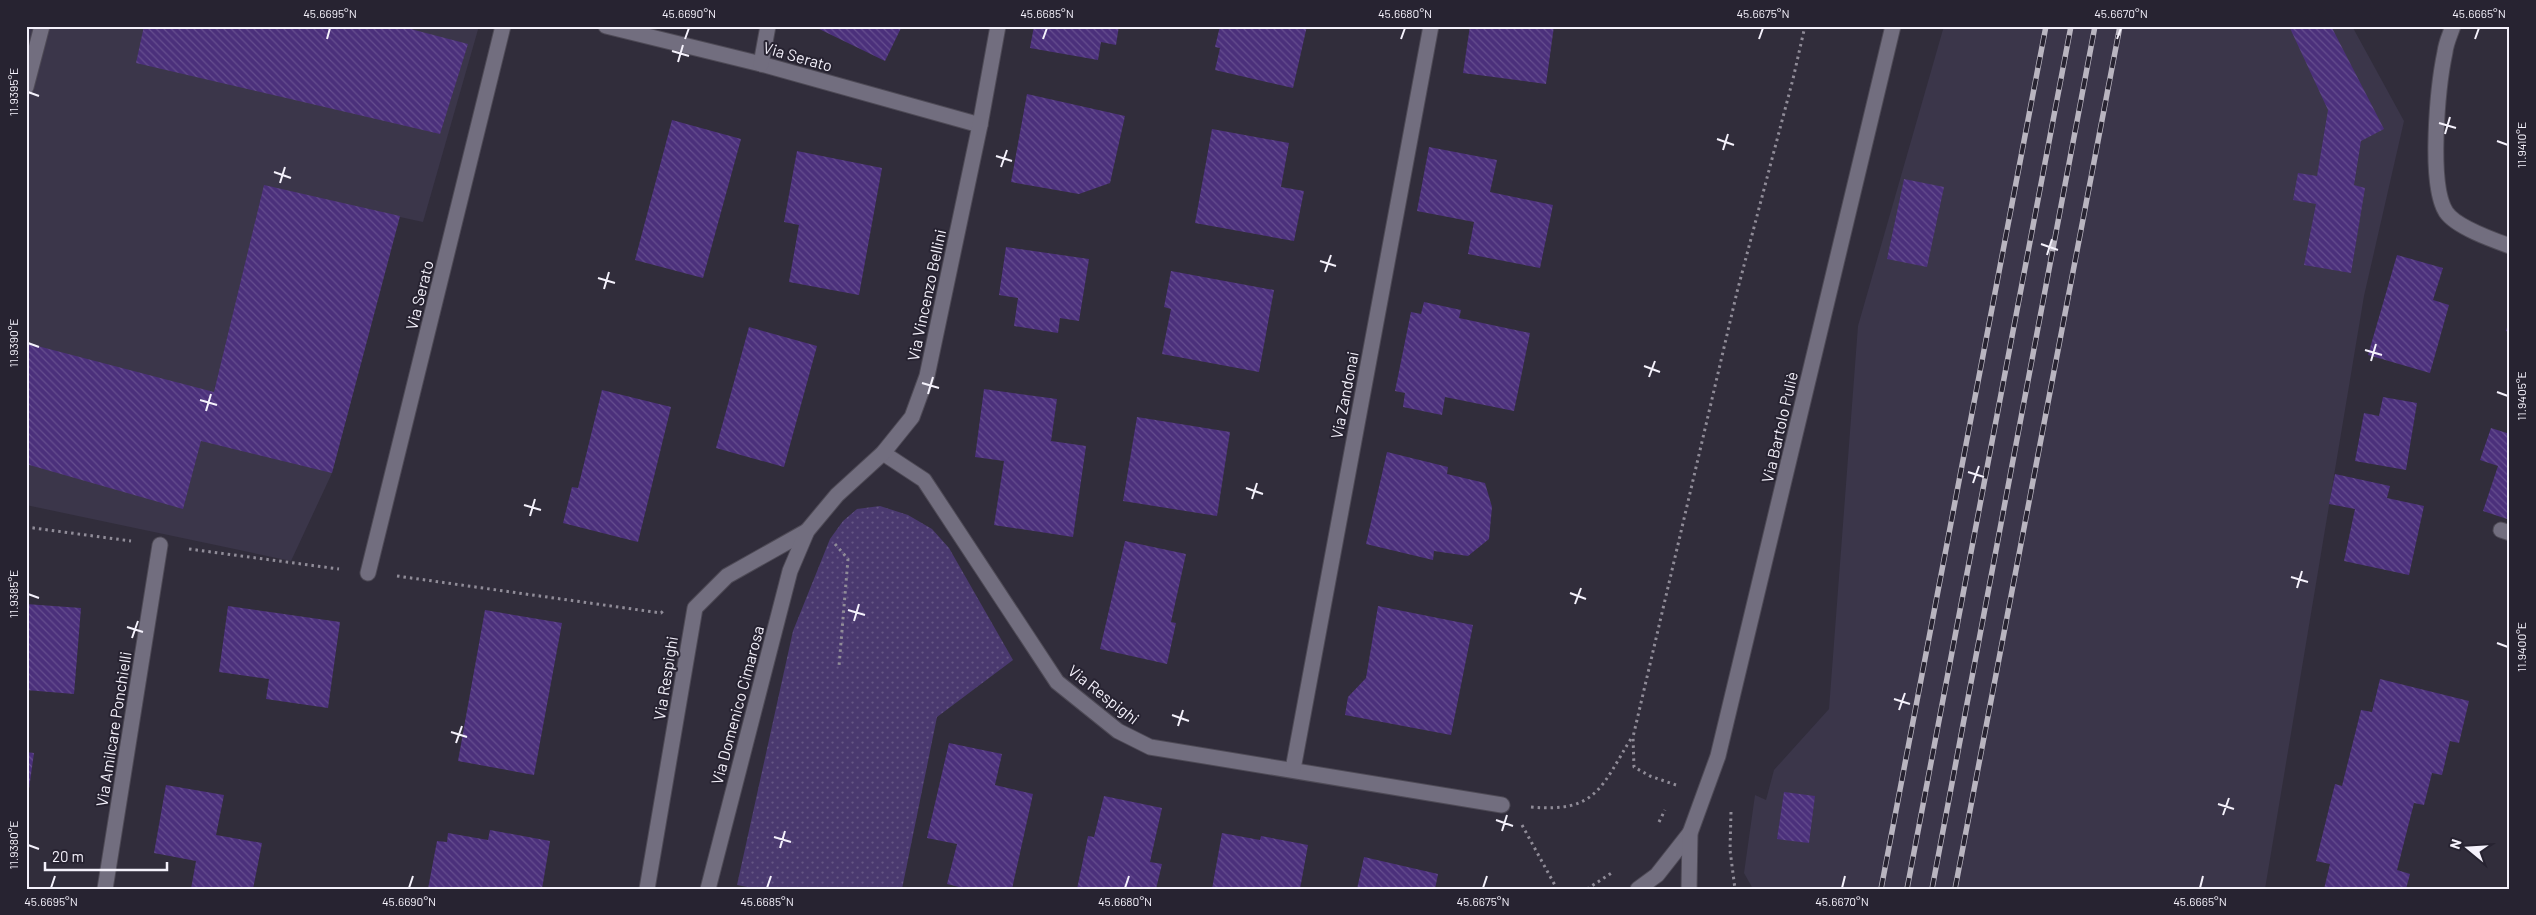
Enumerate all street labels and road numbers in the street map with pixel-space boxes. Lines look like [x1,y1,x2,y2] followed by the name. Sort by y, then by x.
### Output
[761,37,835,75] street label: Via Serato
[903,227,949,363] street label: Via Vincenzo Bellini
[401,258,437,332] street label: Via Serato
[1326,350,1362,440] street label: Via Zandonai
[1757,370,1801,484] street label: Via Bartolo Puliè
[707,624,767,786] street label: Via Domenico Cimarosa
[649,635,681,721] street label: Via Respighi
[91,650,135,808] street label: Via Amilcare Ponchielli
[1065,660,1143,728] street label: Via Respighi

